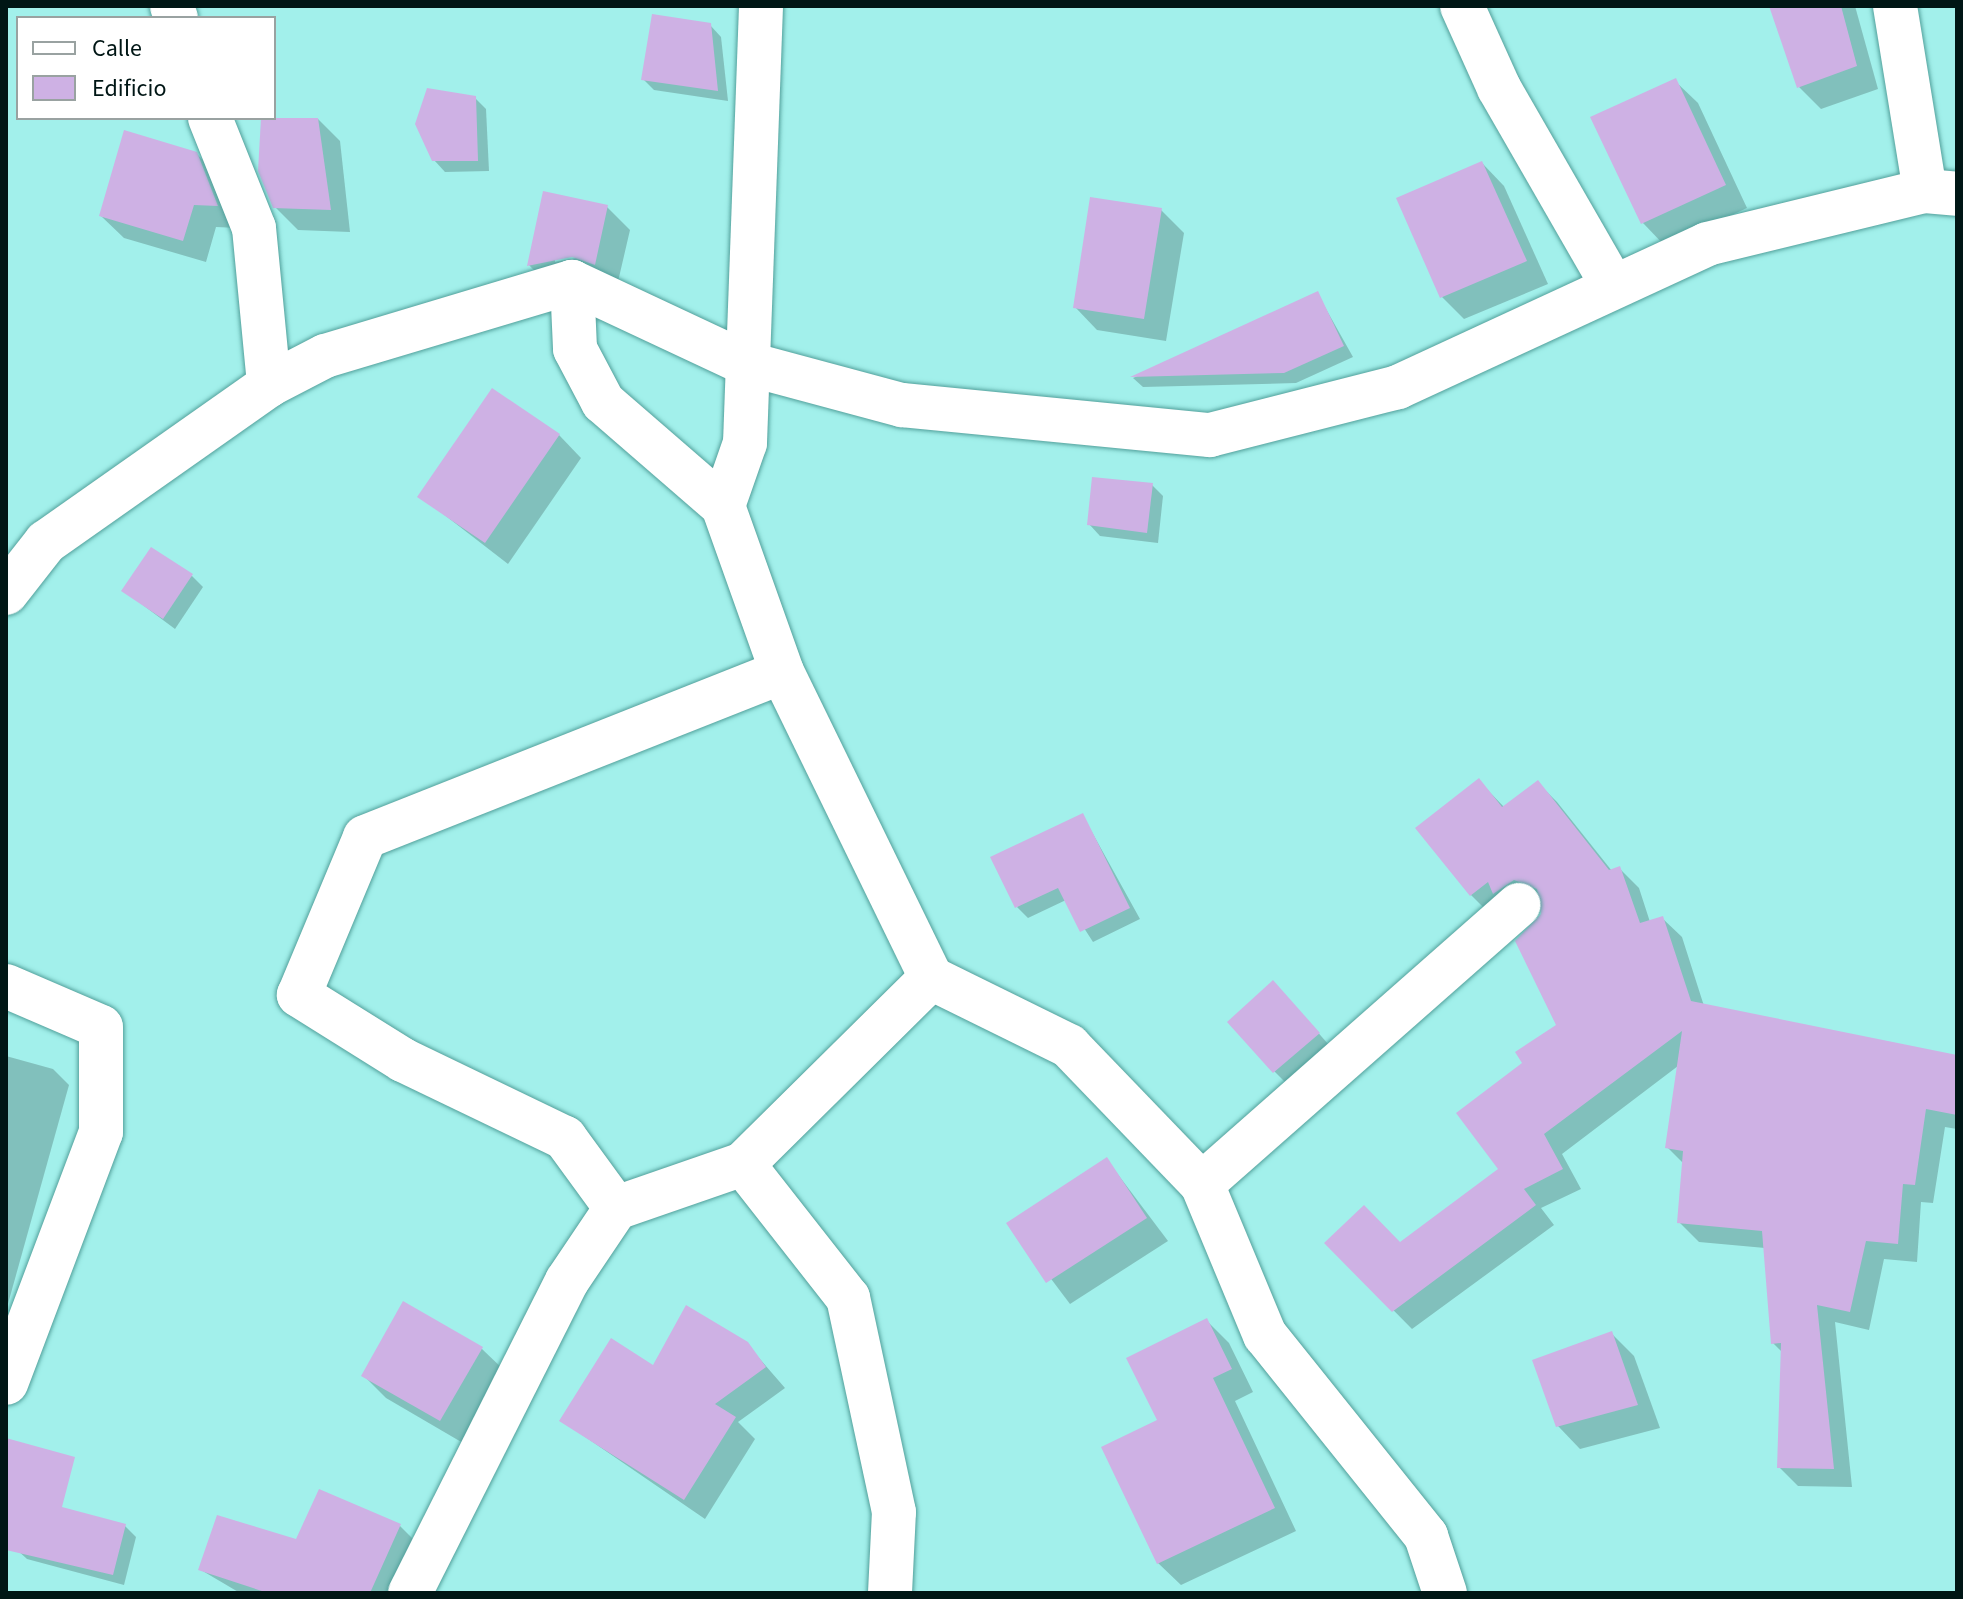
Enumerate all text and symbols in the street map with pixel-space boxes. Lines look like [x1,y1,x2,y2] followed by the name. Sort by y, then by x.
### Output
[16,16,276,120] legend
[92,31,142,66] text: Calle
[92,71,166,106] text: Edificio

